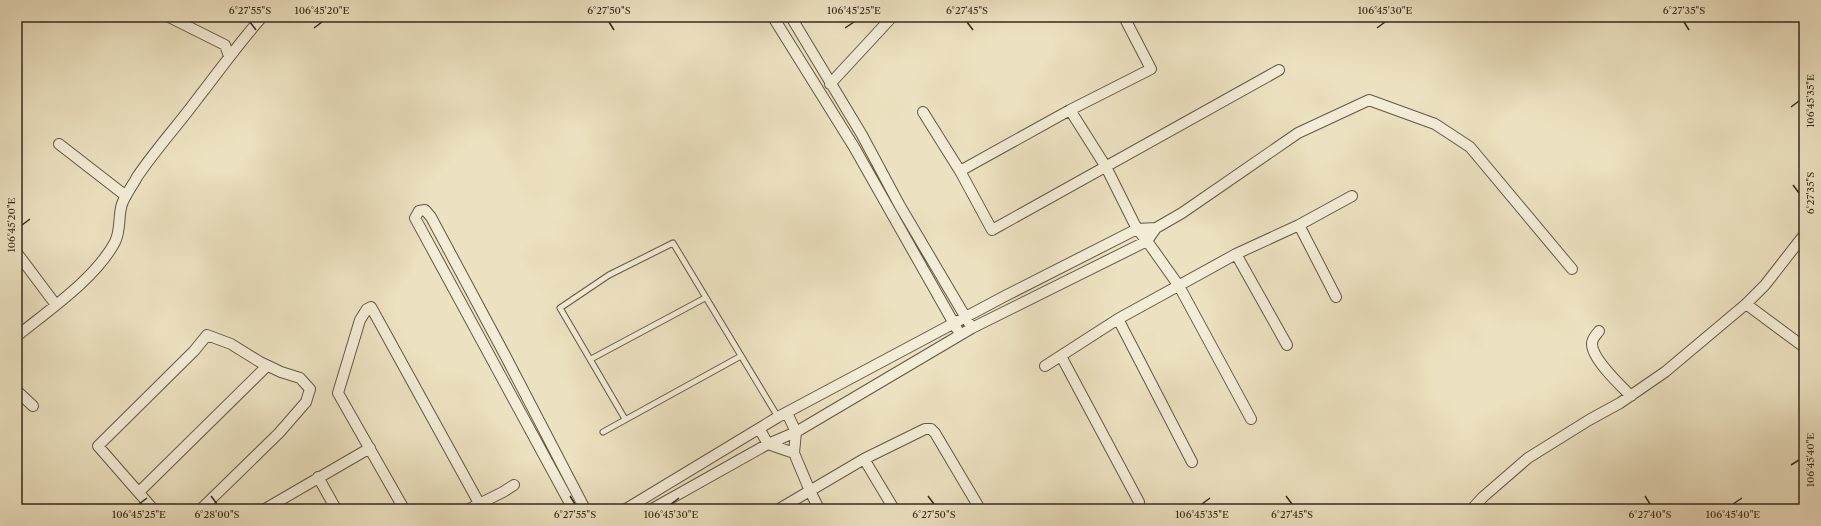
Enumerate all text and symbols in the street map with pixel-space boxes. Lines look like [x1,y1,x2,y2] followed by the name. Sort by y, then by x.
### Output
[229,4,271,17] text: 6°27'55"S
[295,4,350,17] text: 106°45'20"E
[587,4,631,17] text: 6°27'50"S
[827,4,881,17] text: 106°45'25"E
[946,4,988,17] text: 6°27'45"S
[1358,4,1412,17] text: 106°45'30"E
[1663,4,1705,17] text: 6°27'35"S
[1804,74,1817,128] text: 106°45'35"E
[1804,172,1817,214] text: 6°27'35"S
[5,197,18,252] text: 106°45'20"E
[1804,433,1817,487] text: 106°45'40"E
[112,508,166,521] text: 106°45'25"E
[194,508,240,521] text: 6°28'00"S
[554,508,596,521] text: 6°27'55"S
[644,508,698,521] text: 106°45'30"E
[912,508,956,521] text: 6°27'50"S
[1175,508,1229,521] text: 106°45'35"E
[1271,508,1313,521] text: 6°27'45"S
[1628,508,1672,521] text: 6°27'40"S
[1706,508,1760,521] text: 106°45'40"E

